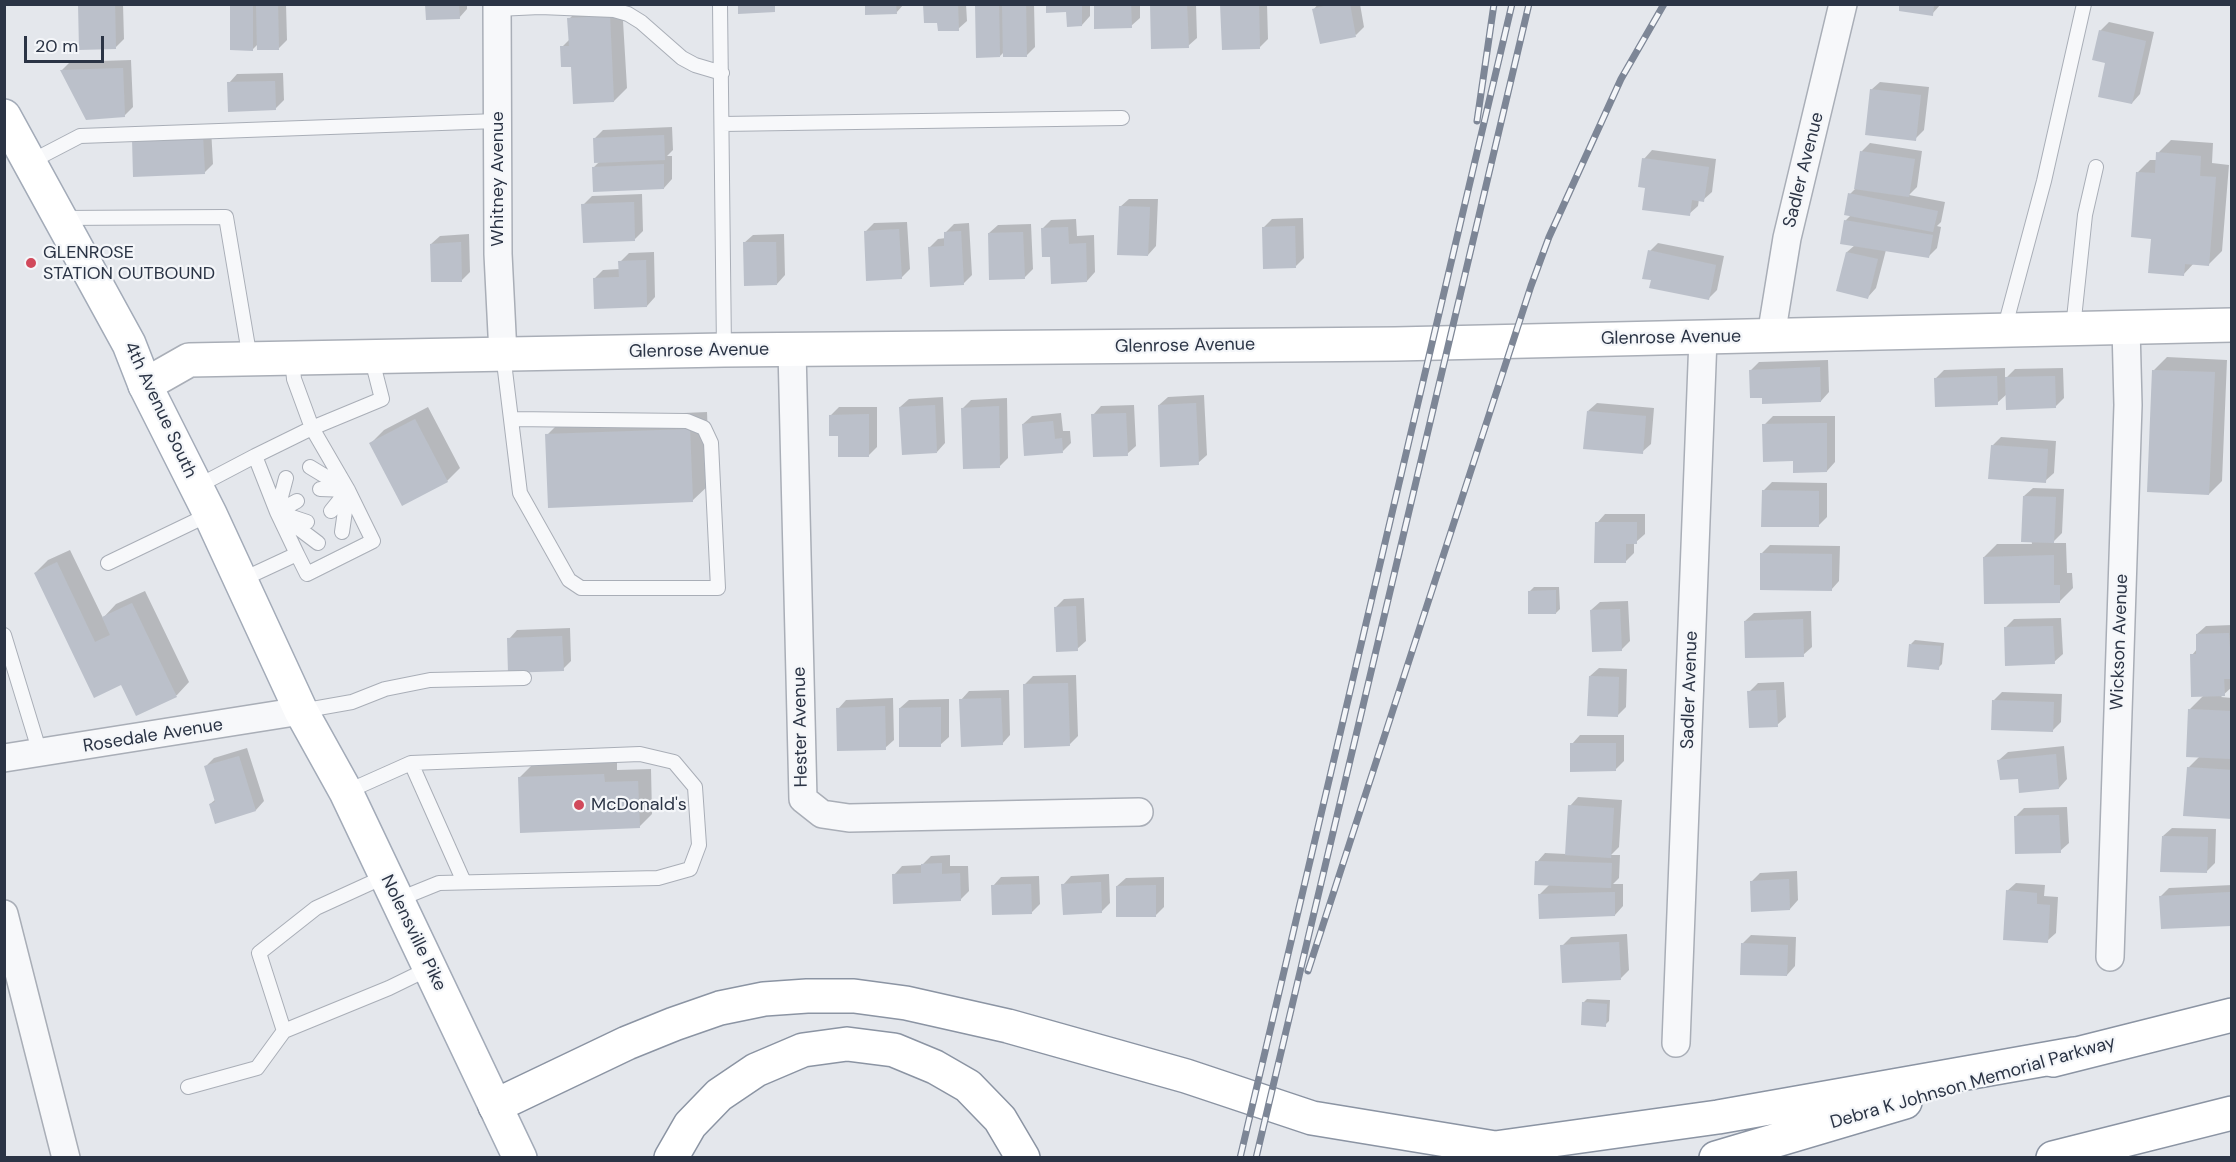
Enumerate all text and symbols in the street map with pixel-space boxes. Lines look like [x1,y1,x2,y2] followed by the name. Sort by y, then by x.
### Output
[27,24,106,62] scale bar
[35,34,78,58] text: 20 m
[1779,110,1829,230] street label: Sadler Avenue
[487,111,509,247] street label: Whitney Avenue
[43,242,215,284] place label: GLENROSE STATION OUTBOUND
[24,256,38,270] marker: GLENROSE STATION OUTBOUND
[1601,326,1741,350] street label: Glenrose Avenue
[1115,334,1255,358] street label: Glenrose Avenue
[119,338,201,482] street label: 4th Avenue South
[629,339,769,363] street label: Glenrose Avenue
[2107,573,2133,711] street label: Wickson Avenue
[1677,630,1703,750] street label: Sadler Avenue
[789,666,813,788] street label: Hester Avenue
[82,714,224,758] street label: Rosedale Avenue
[591,794,687,816] place label: McDonald's
[572,798,586,812] marker: McDonald's
[376,871,450,995] street label: Nolensville Pike
[1828,1032,2118,1134] street label: Debra K Johnson Memorial Parkway

